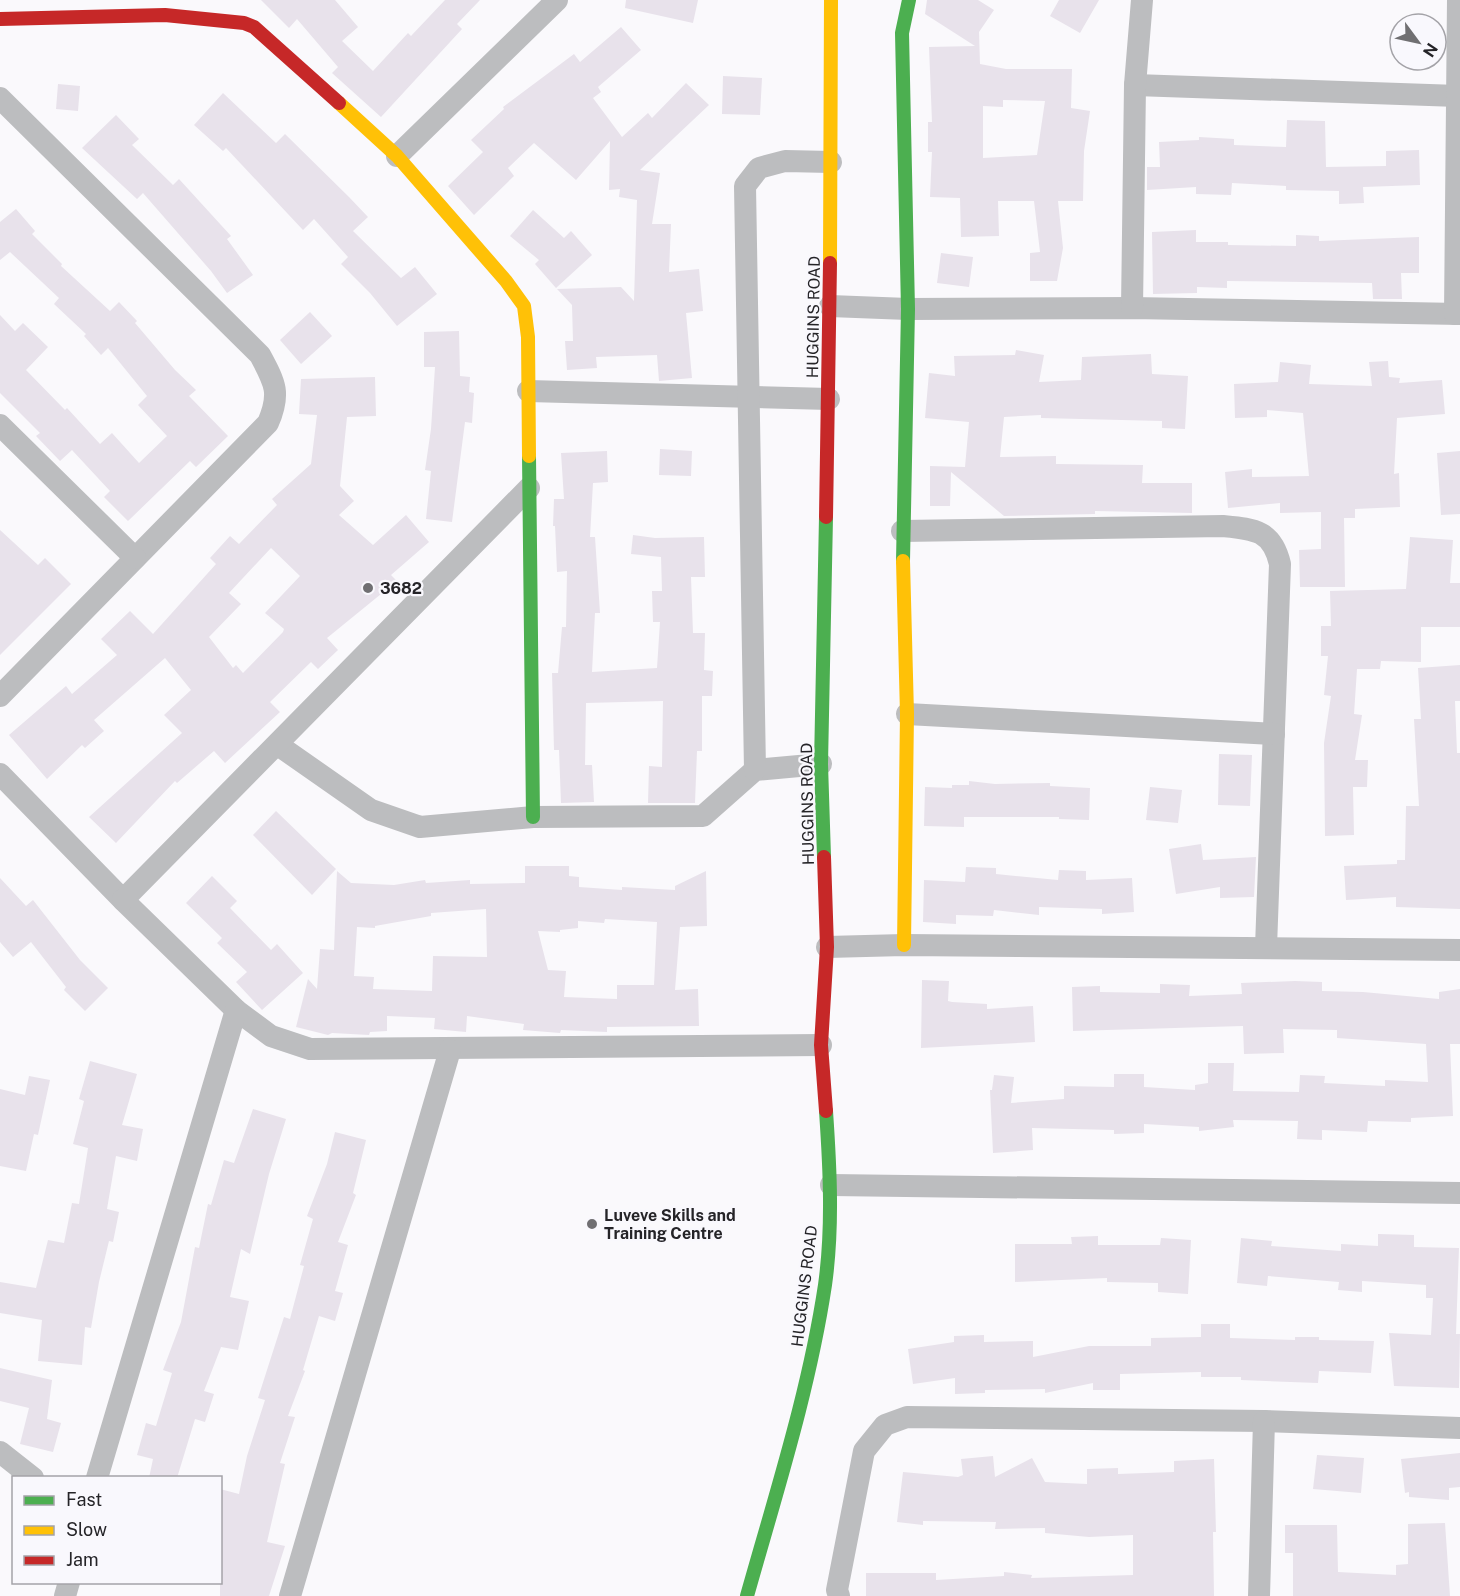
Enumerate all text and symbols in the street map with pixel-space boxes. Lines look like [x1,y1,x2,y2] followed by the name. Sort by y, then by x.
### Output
[1388,12,1448,72] north arrow
[1419,39,1442,60] text: N
[803,256,824,378] street label: HUGGINS ROAD
[380,579,422,598] place label: 3682
[361,581,375,595] marker: 3682
[797,743,818,865] street label: HUGGINS ROAD
[604,1206,736,1243] place label: Luveve Skills and Training Centre
[585,1217,599,1231] marker: Luveve Skills and Training Centre
[788,1224,821,1348] street label: HUGGINS ROAD
[12,1476,222,1584] legend
[66,1489,102,1510] text: Fast
[66,1519,107,1540] text: Slow
[66,1549,99,1570] text: Jam

